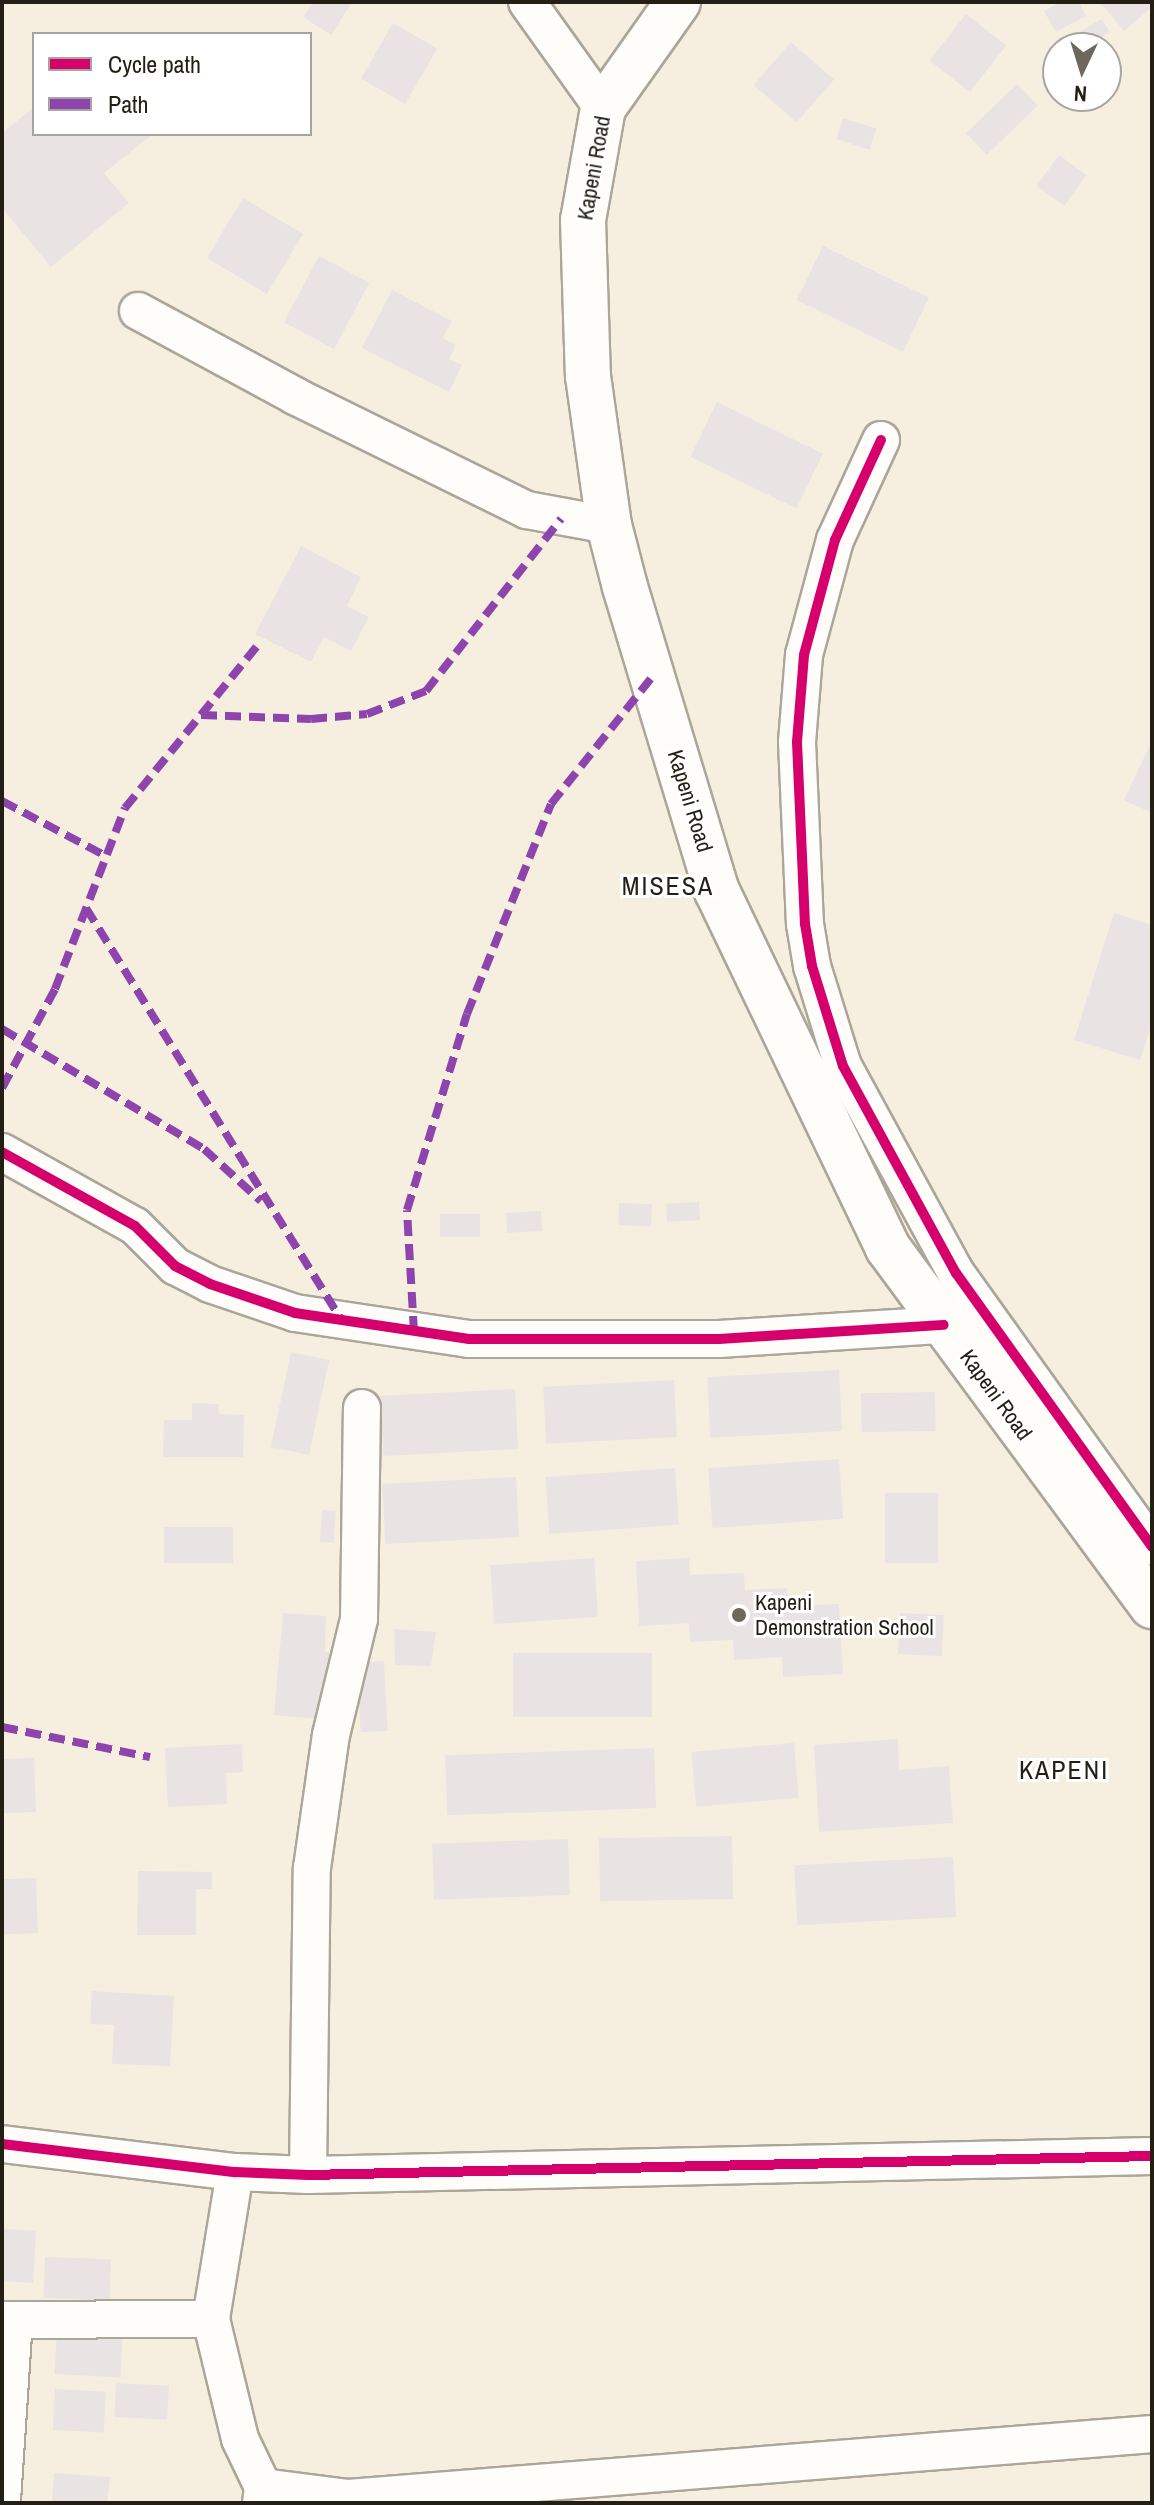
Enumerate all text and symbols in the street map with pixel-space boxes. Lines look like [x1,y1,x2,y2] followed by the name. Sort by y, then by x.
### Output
[32,32,312,136] legend
[1042,32,1122,112] north arrow
[108,48,201,80] text: Cycle path
[1073,79,1088,109] text: N
[108,88,149,120] text: Path
[572,114,616,222] street label: Kapeni Road
[662,747,718,855] street label: Kapeni Road
[622,870,714,902] district label: MISESA
[954,1345,1038,1445] street label: Kapeni Road
[755,1589,933,1640] place label: Kapeni Demonstration School
[730,1606,748,1624] marker: Kapeni Demonstration School
[1019,1754,1109,1786] district label: KAPENI

